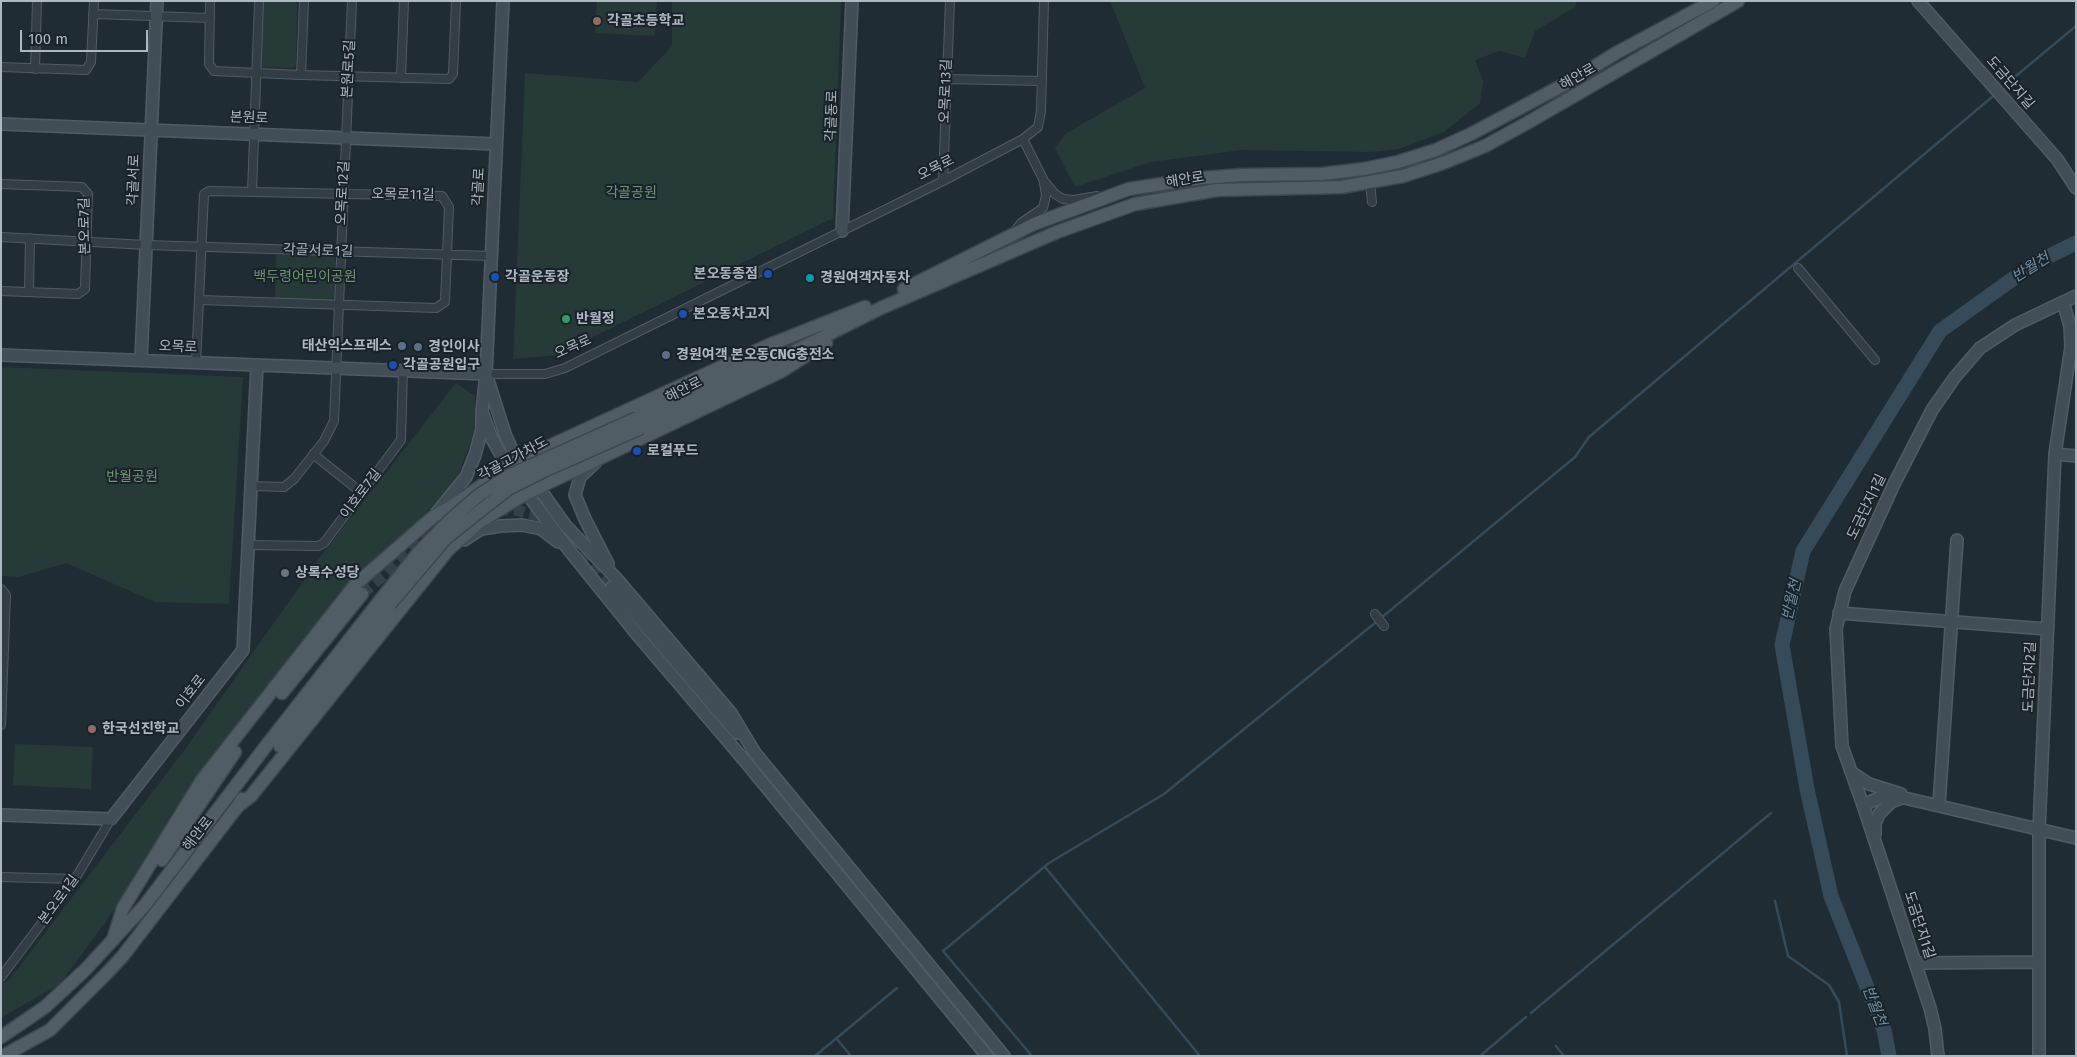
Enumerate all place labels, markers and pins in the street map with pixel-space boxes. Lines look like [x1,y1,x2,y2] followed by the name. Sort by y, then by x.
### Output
[607,13,684,29] place label: 각골초등학교
[591,15,603,27] marker: 각골초등학교
[694,266,758,282] place label: 본오동종점
[762,268,774,280] marker: 본오동종점
[505,269,569,285] place label: 각골운동장
[820,270,910,286] place label: 경원여객자동차
[489,271,501,283] marker: 각골운동장
[804,272,816,284] marker: 경원여객자동차
[693,306,770,322] place label: 본오동차고지
[677,308,689,320] marker: 본오동차고지
[576,311,615,327] place label: 반월정
[560,313,572,325] marker: 반월정
[302,338,392,354] place label: 태산익스프레스
[428,339,480,355] place label: 경인이사
[396,340,408,352] marker: 태산익스프레스
[412,341,424,353] marker: 경인이사
[676,347,834,363] place label: 경원여객 본오동CNG충전소
[660,349,672,361] marker: 경원여객 본오동CNG충전소
[403,357,480,373] place label: 각골공원입구
[387,359,399,371] marker: 각골공원입구
[647,443,699,459] place label: 로컬푸드
[631,445,643,457] marker: 로컬푸드
[295,565,359,581] place label: 상록수성당
[279,567,291,579] marker: 상록수성당
[102,721,179,737] place label: 한국선진학교
[86,723,98,735] marker: 한국선진학교

